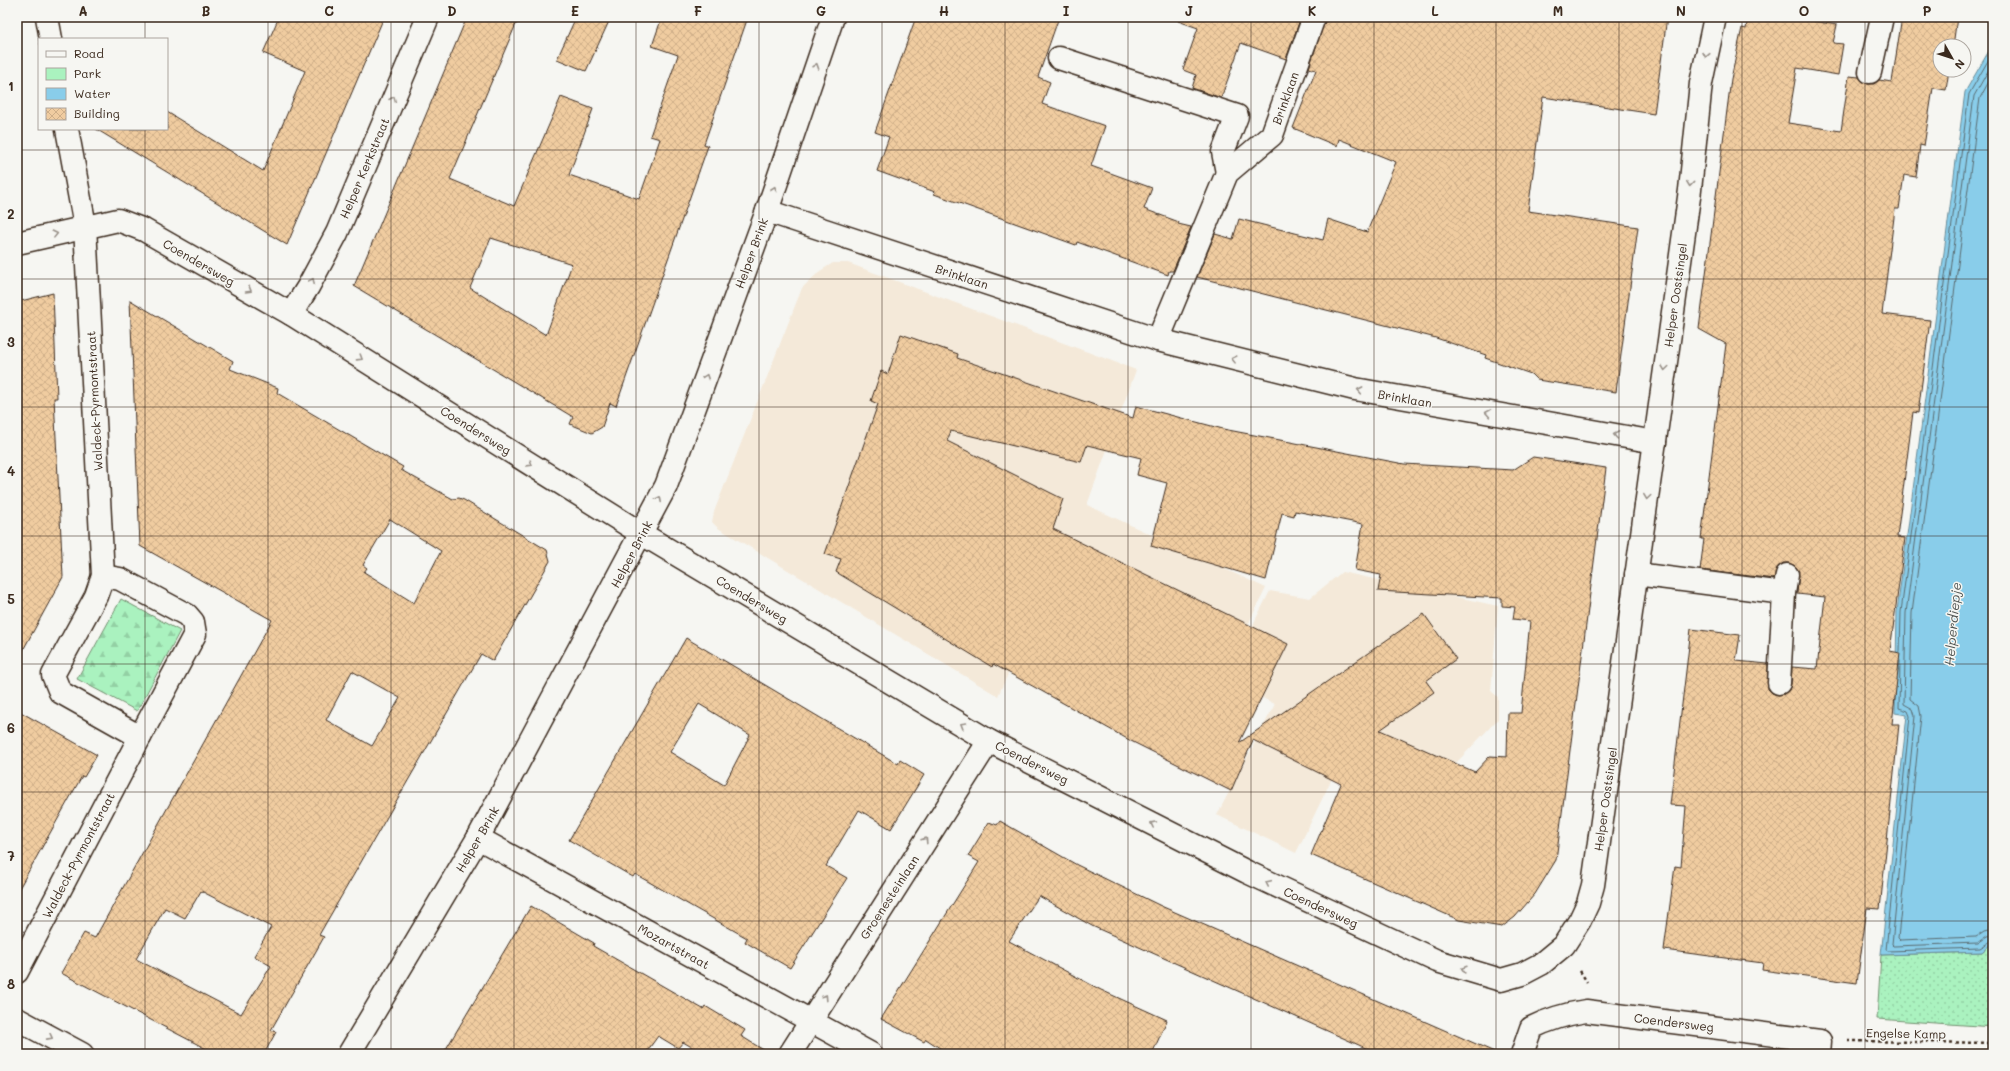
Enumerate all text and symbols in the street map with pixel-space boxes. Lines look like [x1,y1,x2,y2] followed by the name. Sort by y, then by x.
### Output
[78,2,88,19] text: A
[202,2,211,19] text: B
[324,2,334,19] text: C
[447,2,457,19] text: D
[571,2,579,19] text: E
[694,2,702,19] text: F
[816,2,826,19] text: G
[939,2,949,19] text: H
[1063,2,1070,19] text: I
[1185,2,1193,19] text: J
[1308,2,1317,19] text: K
[1431,2,1439,19] text: L
[1553,2,1563,19] text: M
[1676,2,1686,19] text: N
[1799,2,1809,19] text: O
[1923,2,1932,19] text: P
[38,38,168,130] legend
[1932,38,1972,78] north arrow
[74,45,104,61] text: Road
[1703,52,1711,58] one-way arrow
[1952,57,1969,73] text: N
[811,63,820,70] one-way arrow
[74,65,101,81] text: Park
[1268,70,1302,126] street label: Brinklaan
[8,77,14,94] text: 1
[74,85,111,101] text: Water
[389,95,397,102] one-way arrow
[74,105,120,121] text: Building
[336,115,392,221] street label: Helper Kerkstraat
[1686,181,1695,187] one-way arrow
[769,186,778,193] one-way arrow
[7,205,15,222] text: 2
[731,216,771,290] street label: Helper Brink
[52,230,58,238] one-way arrow
[160,235,238,289] street label: Coendersweg
[1660,242,1690,348] street label: Helper Oostsingel
[933,260,991,292] street label: Brinklaan
[307,278,314,285] one-way arrow
[245,286,252,293] one-way arrow
[82,331,106,471] street label: Waldeck-Pyrmontstraat
[7,333,15,350] text: 3
[356,353,363,360] one-way arrow
[1231,355,1238,364] one-way arrow
[1661,365,1670,371] one-way arrow
[701,374,709,381] one-way arrow
[1377,385,1433,411] street label: Brinklaan
[1357,386,1363,395] one-way arrow
[438,402,514,458] street label: Coendersweg
[1485,409,1491,417] one-way arrow
[1613,431,1619,440] one-way arrow
[526,459,533,466] one-way arrow
[7,462,15,479] text: 4
[1643,494,1652,500] one-way arrow
[654,495,662,503] one-way arrow
[607,518,655,590] street label: Helper Brink
[713,571,791,627] street label: Coendersweg
[1940,581,1964,667] water label: Helperdiepje
[7,590,15,607] text: 5
[7,719,15,736] text: 6
[960,722,967,730] one-way arrow
[993,737,1071,787] street label: Coendersweg
[1590,746,1620,852] street label: Helper Oostsingel
[38,789,118,921] street label: Waldeck-Pyrmontstraat
[452,803,502,875] street label: Helper Brink
[1149,821,1157,829] one-way arrow
[921,837,928,844] one-way arrow
[7,847,15,864] text: 7
[856,852,922,942] street label: Groenesteinlaan
[1265,880,1273,888] one-way arrow
[1281,883,1361,931] street label: Coendersweg
[635,920,713,972] street label: Mozartstraat
[1461,965,1468,974] one-way arrow
[7,975,15,992] text: 8
[821,994,828,1001] one-way arrow
[1633,1009,1715,1035] street label: Coendersweg
[1866,1024,1946,1042] street label: Engelse Kamp
[46,1032,53,1039] one-way arrow

